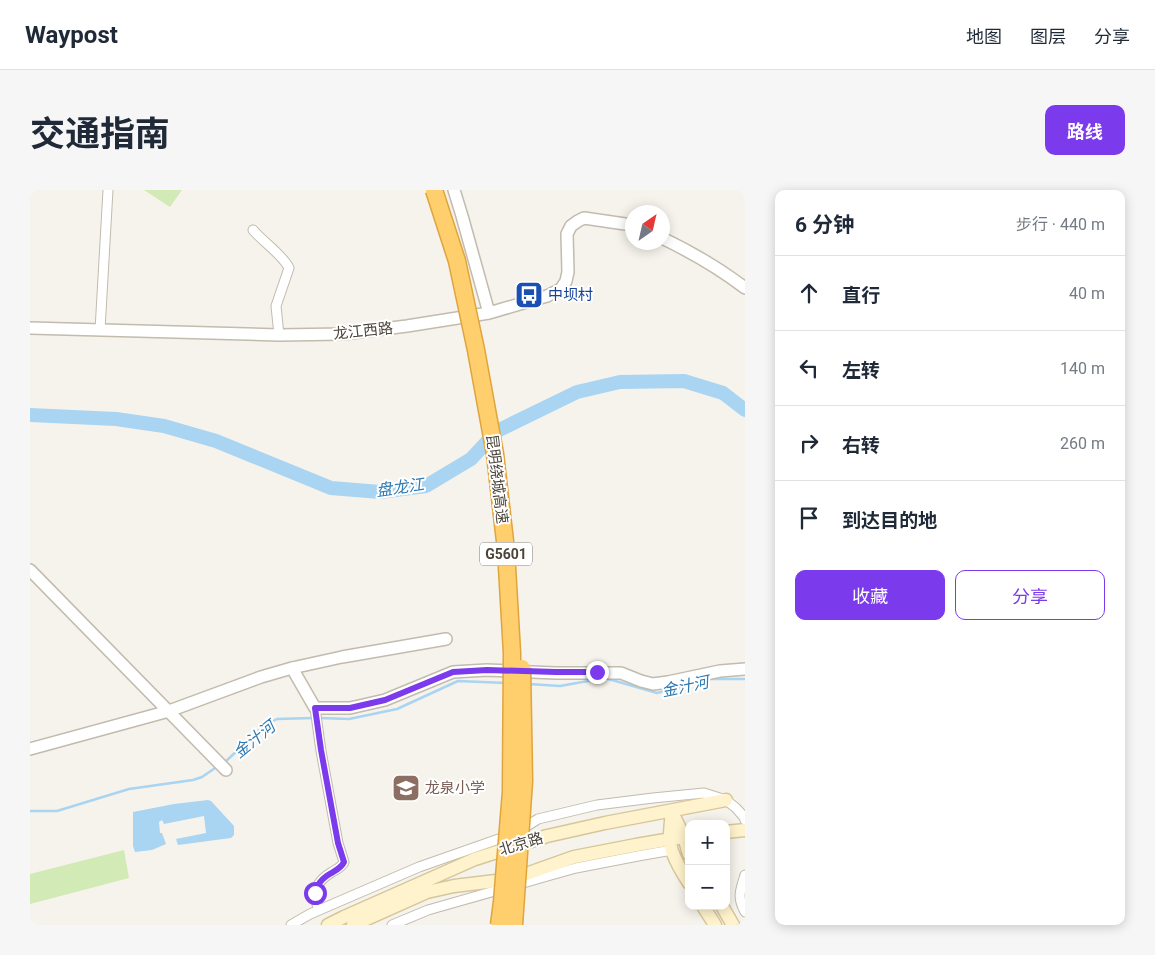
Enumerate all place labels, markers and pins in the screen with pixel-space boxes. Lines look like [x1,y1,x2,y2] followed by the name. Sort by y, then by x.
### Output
[514,280,544,310] bus stop icon: 中坝村
[548,286,593,304] place label: 中坝村
[391,773,421,803] school or university icon: 龙泉小学
[425,779,485,797] place label: 龙泉小学

